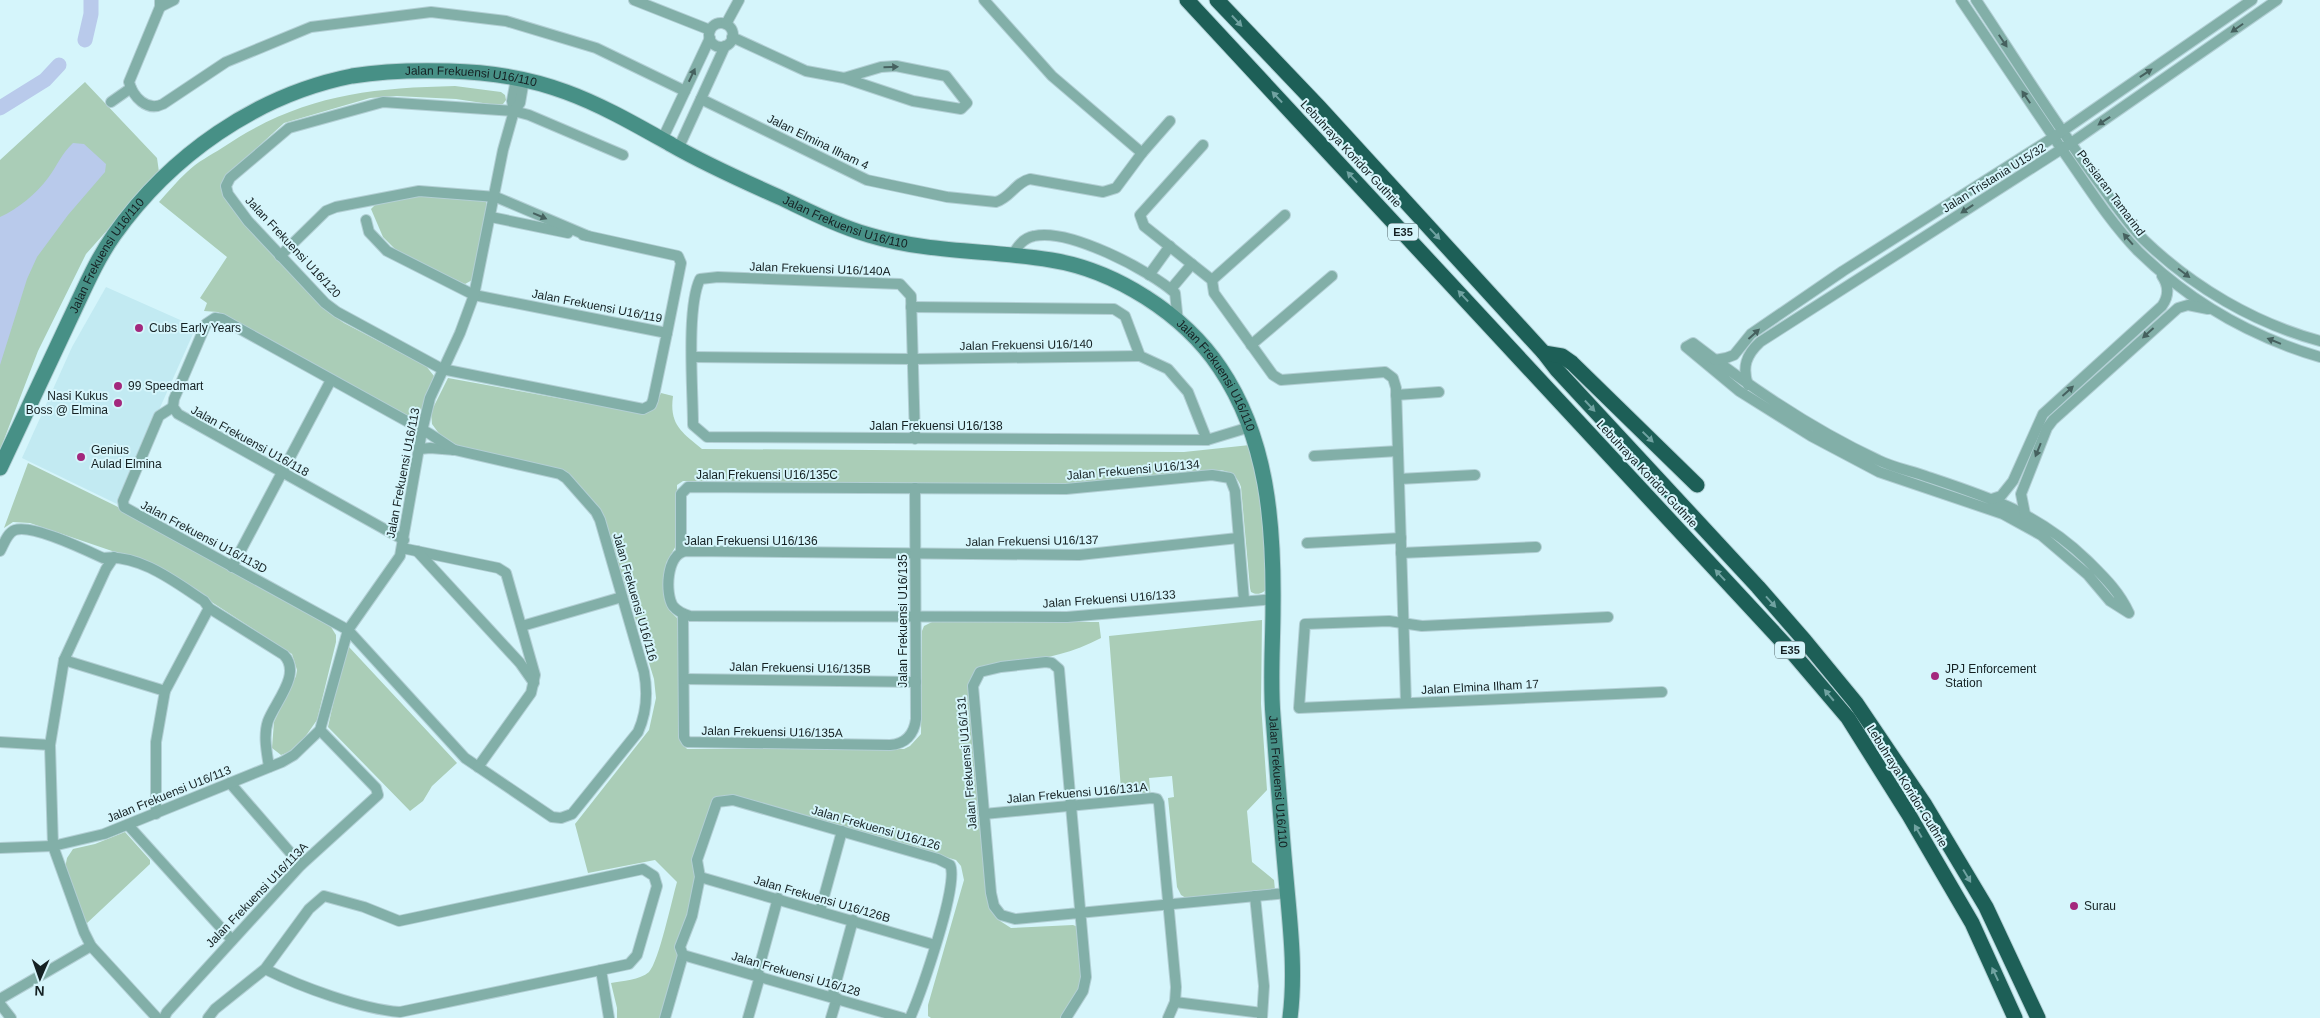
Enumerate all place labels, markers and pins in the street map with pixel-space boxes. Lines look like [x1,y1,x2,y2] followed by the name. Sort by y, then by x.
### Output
[149,321,241,335] place label: Cubs Early Years
[133,322,145,334] marker: Cubs Early Years
[128,379,204,393] place label: 99 Speedmart
[112,380,124,392] marker: 99 Speedmart
[26,389,108,417] place label: Nasi Kukus Boss @ Elmina
[112,397,124,409] marker: Nasi Kukus Boss @ Elmina
[91,443,162,471] place label: Genius Aulad Elmina
[75,451,87,463] marker: Genius Aulad Elmina
[1945,662,2037,690] place label: JPJ Enforcement Station
[1929,670,1941,682] marker: JPJ Enforcement Station
[2084,899,2116,913] place label: Surau
[2068,900,2080,912] marker: Surau

